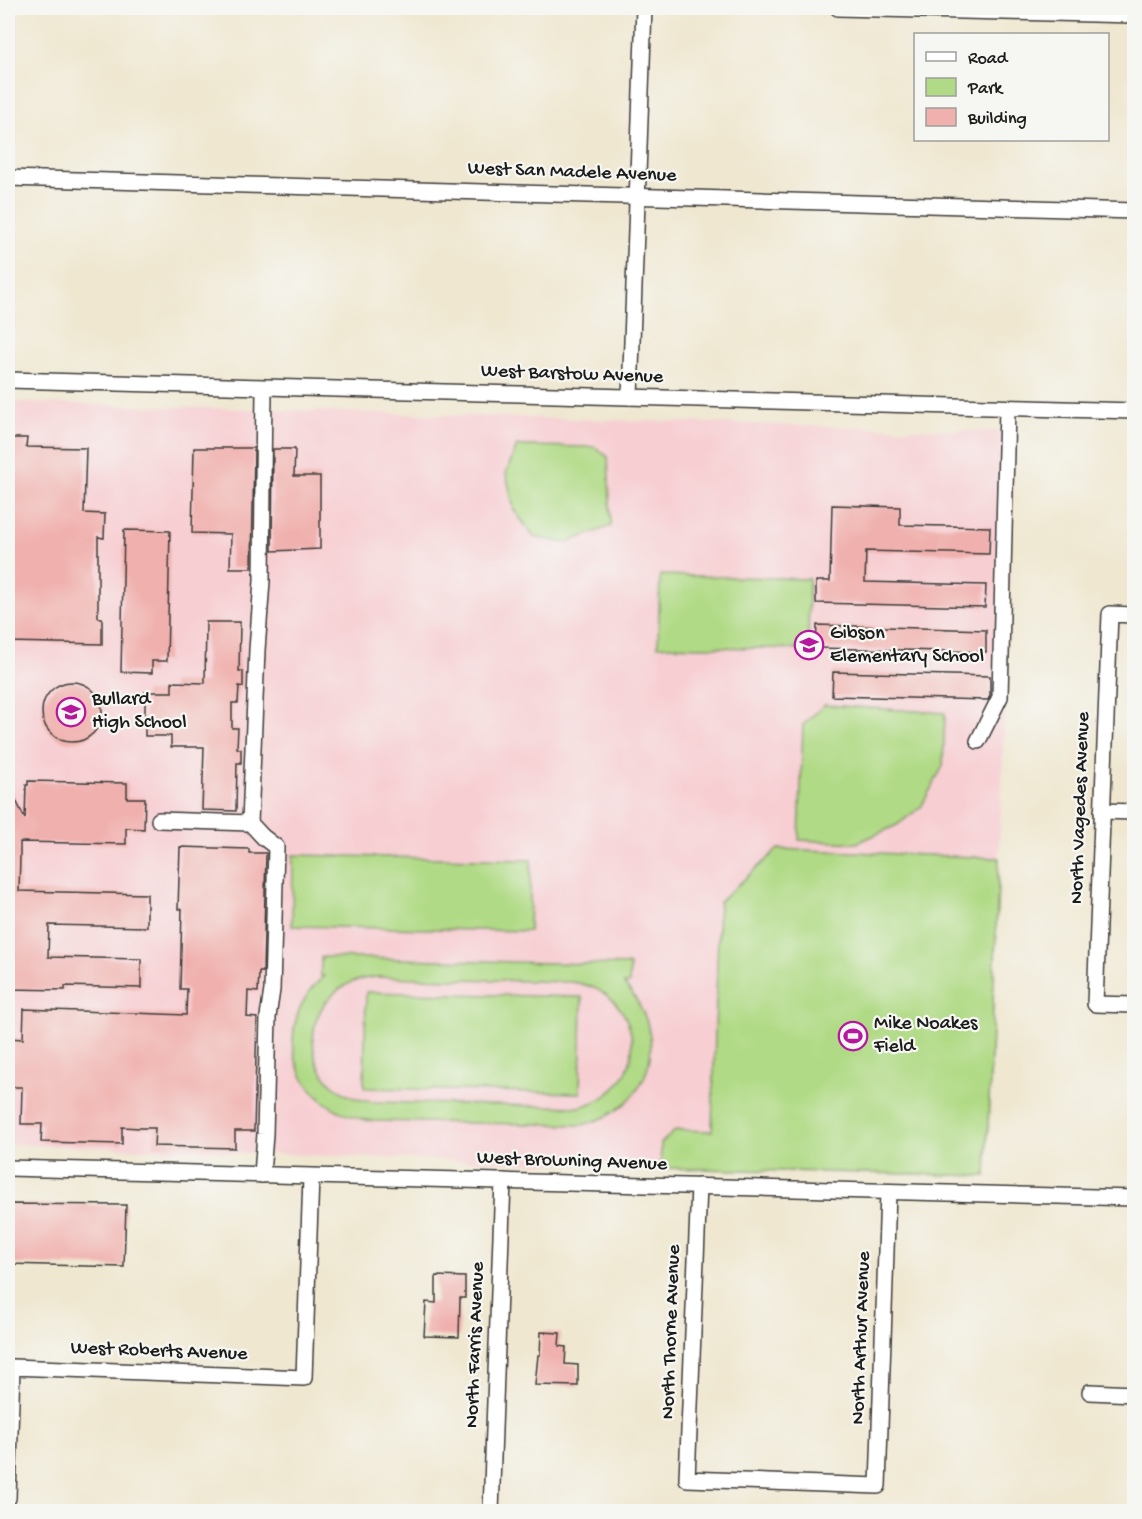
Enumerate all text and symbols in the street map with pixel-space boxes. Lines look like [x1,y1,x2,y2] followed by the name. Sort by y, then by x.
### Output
[914,33,1109,141] legend
[968,49,1009,70] text: Road
[967,79,1004,100] text: Park
[967,109,1027,130] text: Building
[467,158,677,188] street label: West San Madele Avenue
[481,360,664,390] street label: West Barstow Avenue
[830,623,984,669] place label: Gibson Elementary School
[793,629,825,661] school or university icon: Gibson Elementary School
[91,689,187,735] place label: Bullard High School
[55,696,87,728] school or university icon: Bullard High School
[1066,711,1096,905] street label: North Vagedes Avenue
[873,1013,978,1059] place label: Mike Noakes Field
[837,1020,869,1052] sports icon: Mike Noakes Field
[476,1147,668,1177] street label: West Browning Avenue
[657,1244,687,1420] street label: North Thorne Avenue
[847,1250,877,1425] street label: North Arthur Avenue
[462,1261,490,1428] street label: North Farris Avenue
[70,1337,248,1367] street label: West Roberts Avenue

